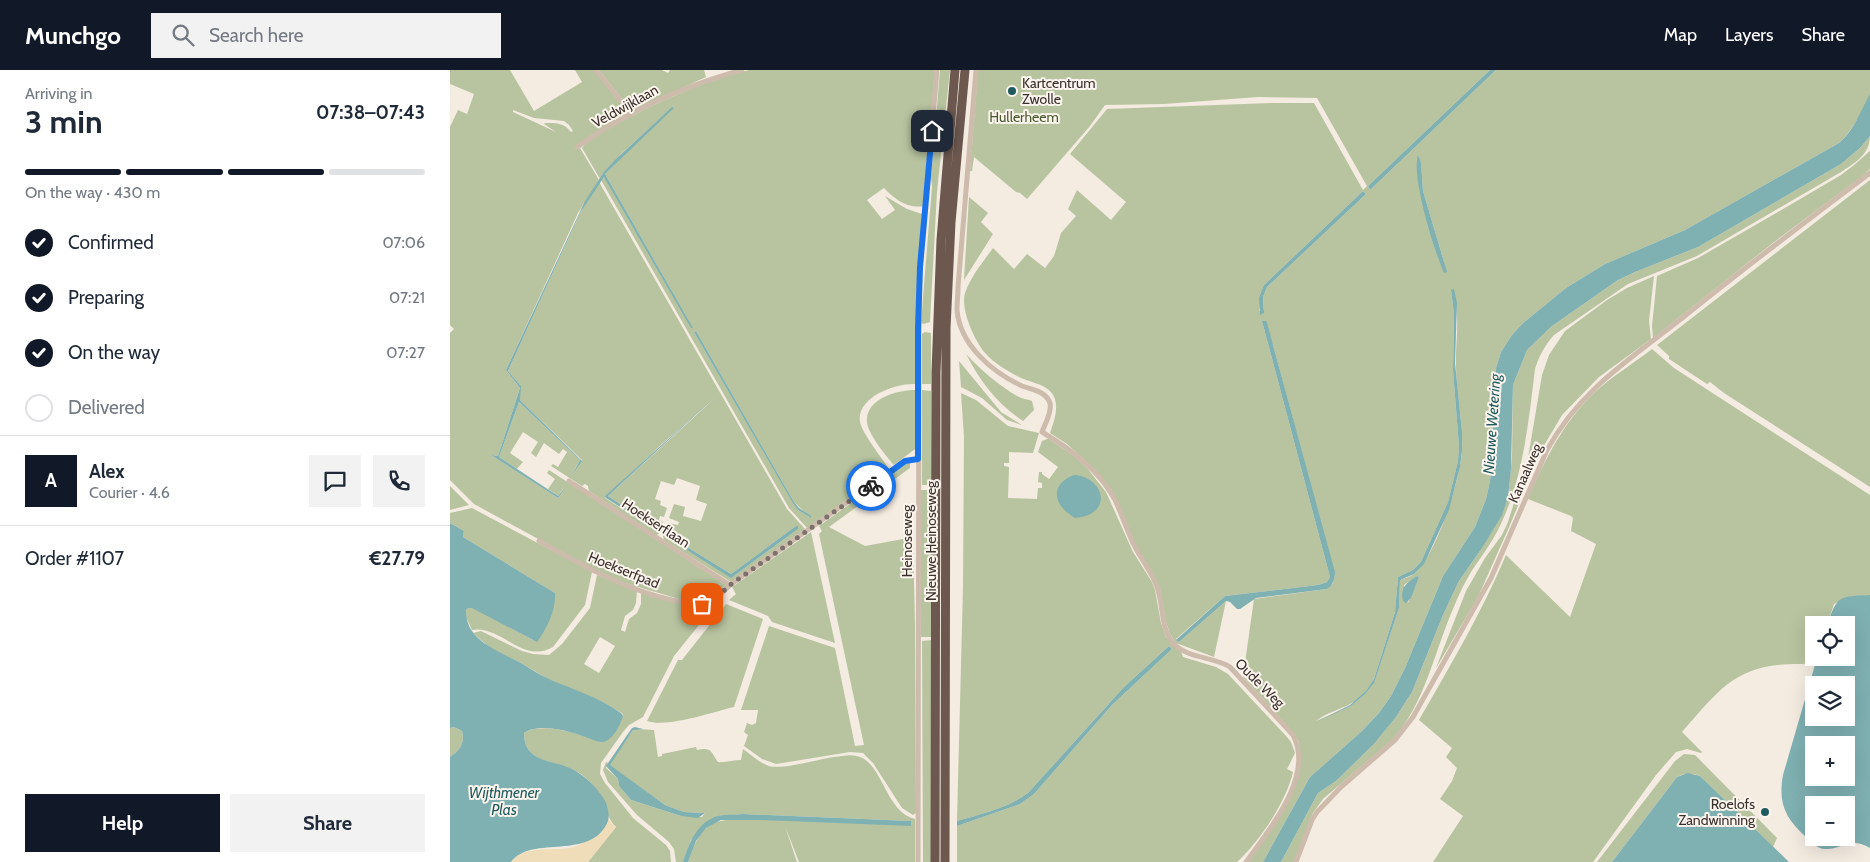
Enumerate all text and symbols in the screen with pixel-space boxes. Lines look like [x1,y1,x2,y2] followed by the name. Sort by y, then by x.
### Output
[151,13,501,58] search box
[25,21,121,50] text: Munchgo
[169,21,197,49] icon: search
[209,24,303,47] text: Search here
[1664,24,1697,46] text: Map
[1725,24,1774,46] text: Layers
[1802,24,1845,46] text: Share
[1022,74,1096,108] place label: Kartcentrum Zwolle
[589,80,661,132] street label: Veldwijklaan
[25,84,92,103] text: Arriving in
[1006,85,1018,97] marker: Kartcentrum Zwolle
[316,101,425,124] text: 07:38–07:43
[25,102,103,141] text: 3 min
[989,108,1059,126] park label: Hullerheem
[911,110,953,152] pin
[918,117,946,145] icon: home
[25,183,160,202] text: On the way · 430 m
[25,229,53,257] icon: check
[68,231,154,254] text: Confirmed
[382,233,425,252] text: 07:06
[25,284,53,312] icon: check
[68,286,144,309] text: Preparing
[389,288,425,307] text: 07:21
[25,339,53,367] icon: check
[68,341,160,364] text: On the way
[386,343,425,362] text: 07:27
[1480,372,1505,475] water label: Nieuwe Wetering
[68,396,145,419] text: Delivered
[1504,439,1547,506] street label: Kanaalweg
[309,455,361,507] button: chat
[373,455,425,507] button: phone
[89,460,125,483] text: Alex
[846,461,896,511] courier
[45,469,57,492] text: A
[857,472,885,500] icon: bike
[922,480,940,601] street label: Nieuwe Heinoseweg
[89,483,170,502] text: Courier · 4.6
[619,494,694,552] street label: Hoekserflaan
[898,504,916,577] street label: Heinoseweg
[25,547,124,570] text: Order #1107
[369,547,425,570] text: €27.79
[586,548,662,592] street label: Hoekserfpad
[681,583,723,625] pin
[688,590,716,618] icon: bag
[1805,616,1855,846] map controls
[1805,616,1855,666] button: locate
[1231,654,1289,712] street label: Oude Weg
[1805,676,1855,726] button: layers
[1805,736,1855,786] button: +
[469,784,541,819] water label: Wijthmener Plas
[25,794,220,852] button: Help
[230,794,425,852] button: Share
[1679,795,1756,829] place label: Roelofs Zandwinning
[1805,796,1855,846] button: −
[1759,806,1771,818] marker: Roelofs Zandwinning

